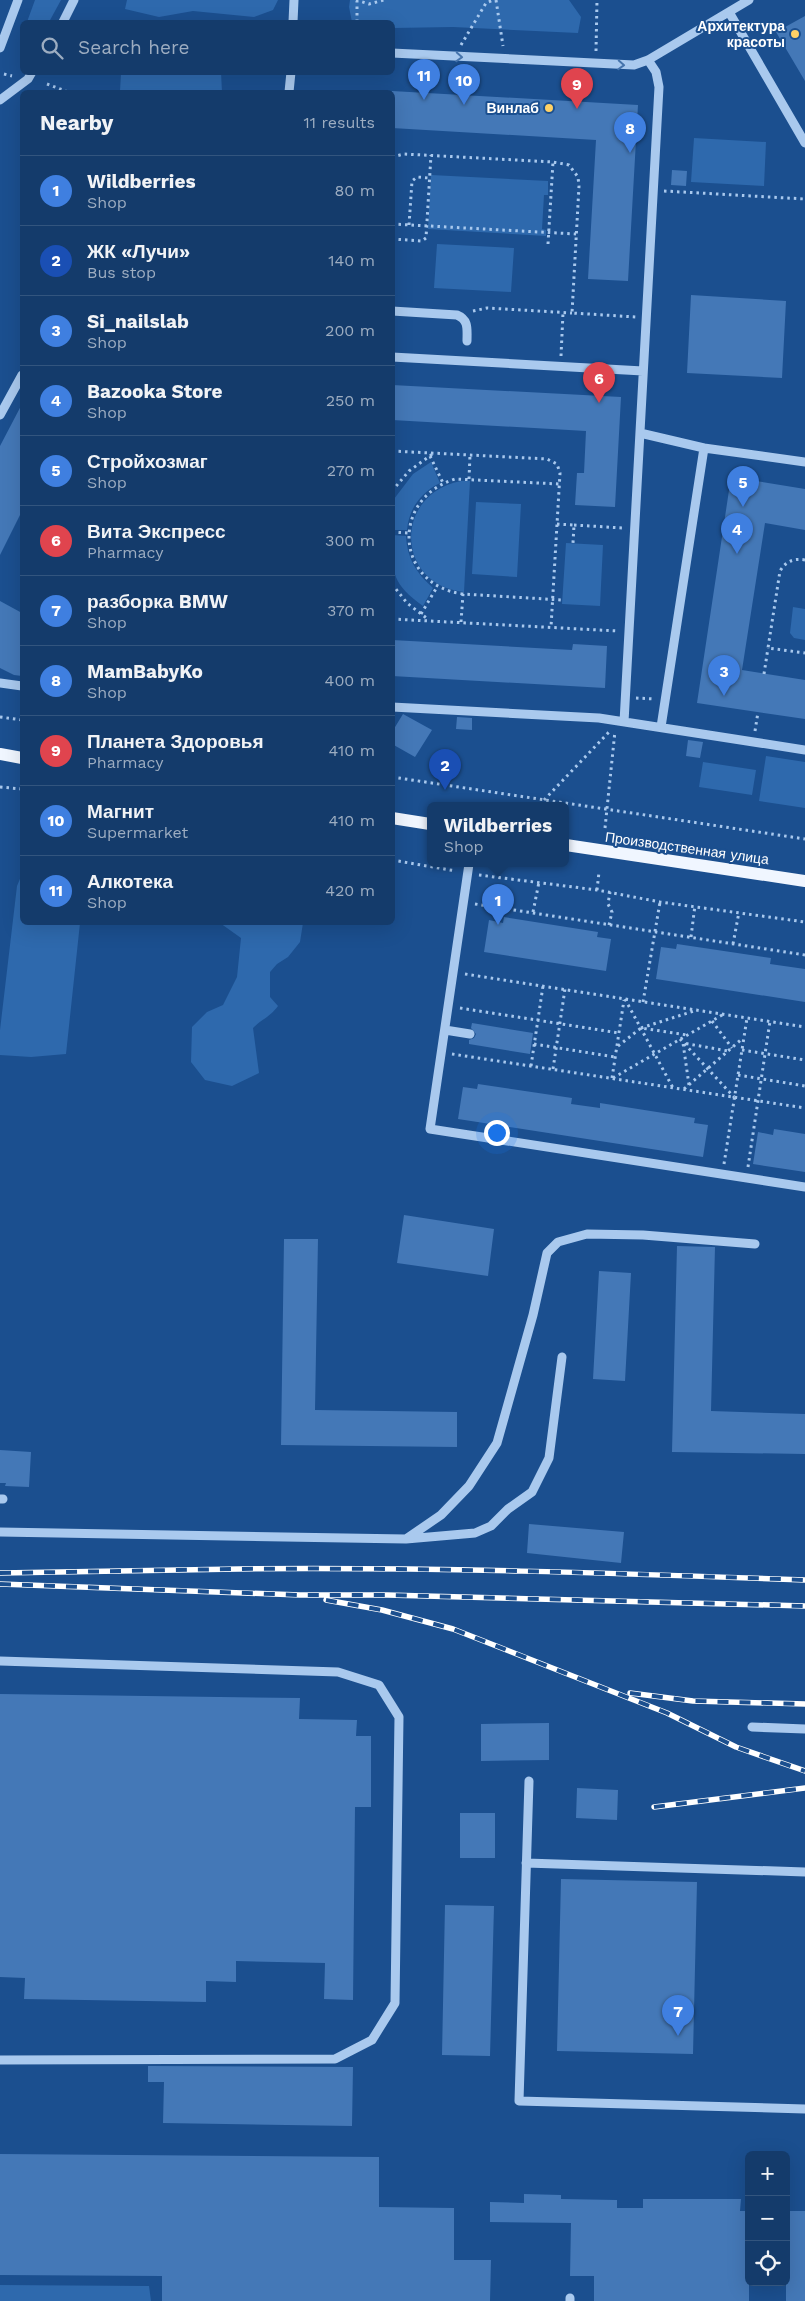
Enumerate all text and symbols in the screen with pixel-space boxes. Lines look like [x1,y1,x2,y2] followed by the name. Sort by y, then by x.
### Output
[697,18,785,50] place label: Архитектура красоты
[20,20,395,75] search box
[789,28,801,40] marker: Архитектура красоты
[38,34,66,62] icon: search
[78,36,189,59] text: Search here
[455,51,463,62] one-way arrow
[408,59,440,100] pin: 11
[617,60,625,71] one-way arrow
[448,64,480,105] pin: 10
[561,68,593,109] pin: 9
[487,100,539,116] place label: Винлаб
[543,102,555,114] marker: Винлаб
[40,110,113,135] text: Nearby
[614,112,646,153] pin: 8
[304,113,375,132] text: 11 results
[87,170,196,193] text: Wildberries
[53,181,59,200] text: 1
[334,181,375,200] text: 80 m
[87,193,127,212] text: Shop
[87,240,190,263] text: ЖК «Лучи»
[51,251,61,270] text: 2
[328,251,375,270] text: 140 m
[87,263,156,282] text: Bus stop
[87,310,189,333] text: Si_nailslab
[51,321,61,340] text: 3
[325,321,375,340] text: 200 m
[87,333,127,352] text: Shop
[583,362,615,403] pin: 6
[87,380,223,403] text: Bazooka Store
[51,391,61,410] text: 4
[326,391,375,410] text: 250 m
[87,403,127,422] text: Shop
[87,450,208,473] text: Стройхозмаг
[51,461,61,480] text: 5
[327,461,375,480] text: 270 m
[727,466,759,507] pin: 5
[87,473,127,492] text: Shop
[721,513,753,554] pin: 4
[87,520,226,543] text: Вита Экспресс
[51,531,61,550] text: 6
[325,531,375,550] text: 300 m
[87,543,163,562] text: Pharmacy
[87,590,228,613] text: разборка BMW
[51,601,61,620] text: 7
[327,601,375,620] text: 370 m
[87,613,127,632] text: Shop
[708,655,740,696] pin: 3
[87,660,203,683] text: MamBabyKo
[51,671,61,690] text: 8
[325,671,375,690] text: 400 m
[87,683,127,702] text: Shop
[87,730,264,753] text: Планета Здоровья
[51,741,61,760] text: 9
[329,741,375,760] text: 410 m
[429,749,461,790] pin: 2
[87,753,163,772] text: Pharmacy
[87,800,154,823] text: Магнит
[427,802,569,867] popup
[47,811,65,830] text: 10
[329,811,375,830] text: 410 m
[444,814,552,837] text: Wildberries
[87,823,188,842] text: Supermarket
[604,829,770,867] street label: Производственная улица
[444,837,484,856] text: Shop
[87,870,173,893] text: Алкотека
[49,881,63,900] text: 11
[325,881,375,900] text: 420 m
[482,884,514,925] pin: 1
[87,893,127,912] text: Shop
[484,1120,510,1146] your location
[662,1995,694,2036] pin: 7
[745,2151,790,2286] map controls
[745,2151,790,2196] button: +
[745,2196,790,2241] button: −
[745,2241,790,2286] button: locate

